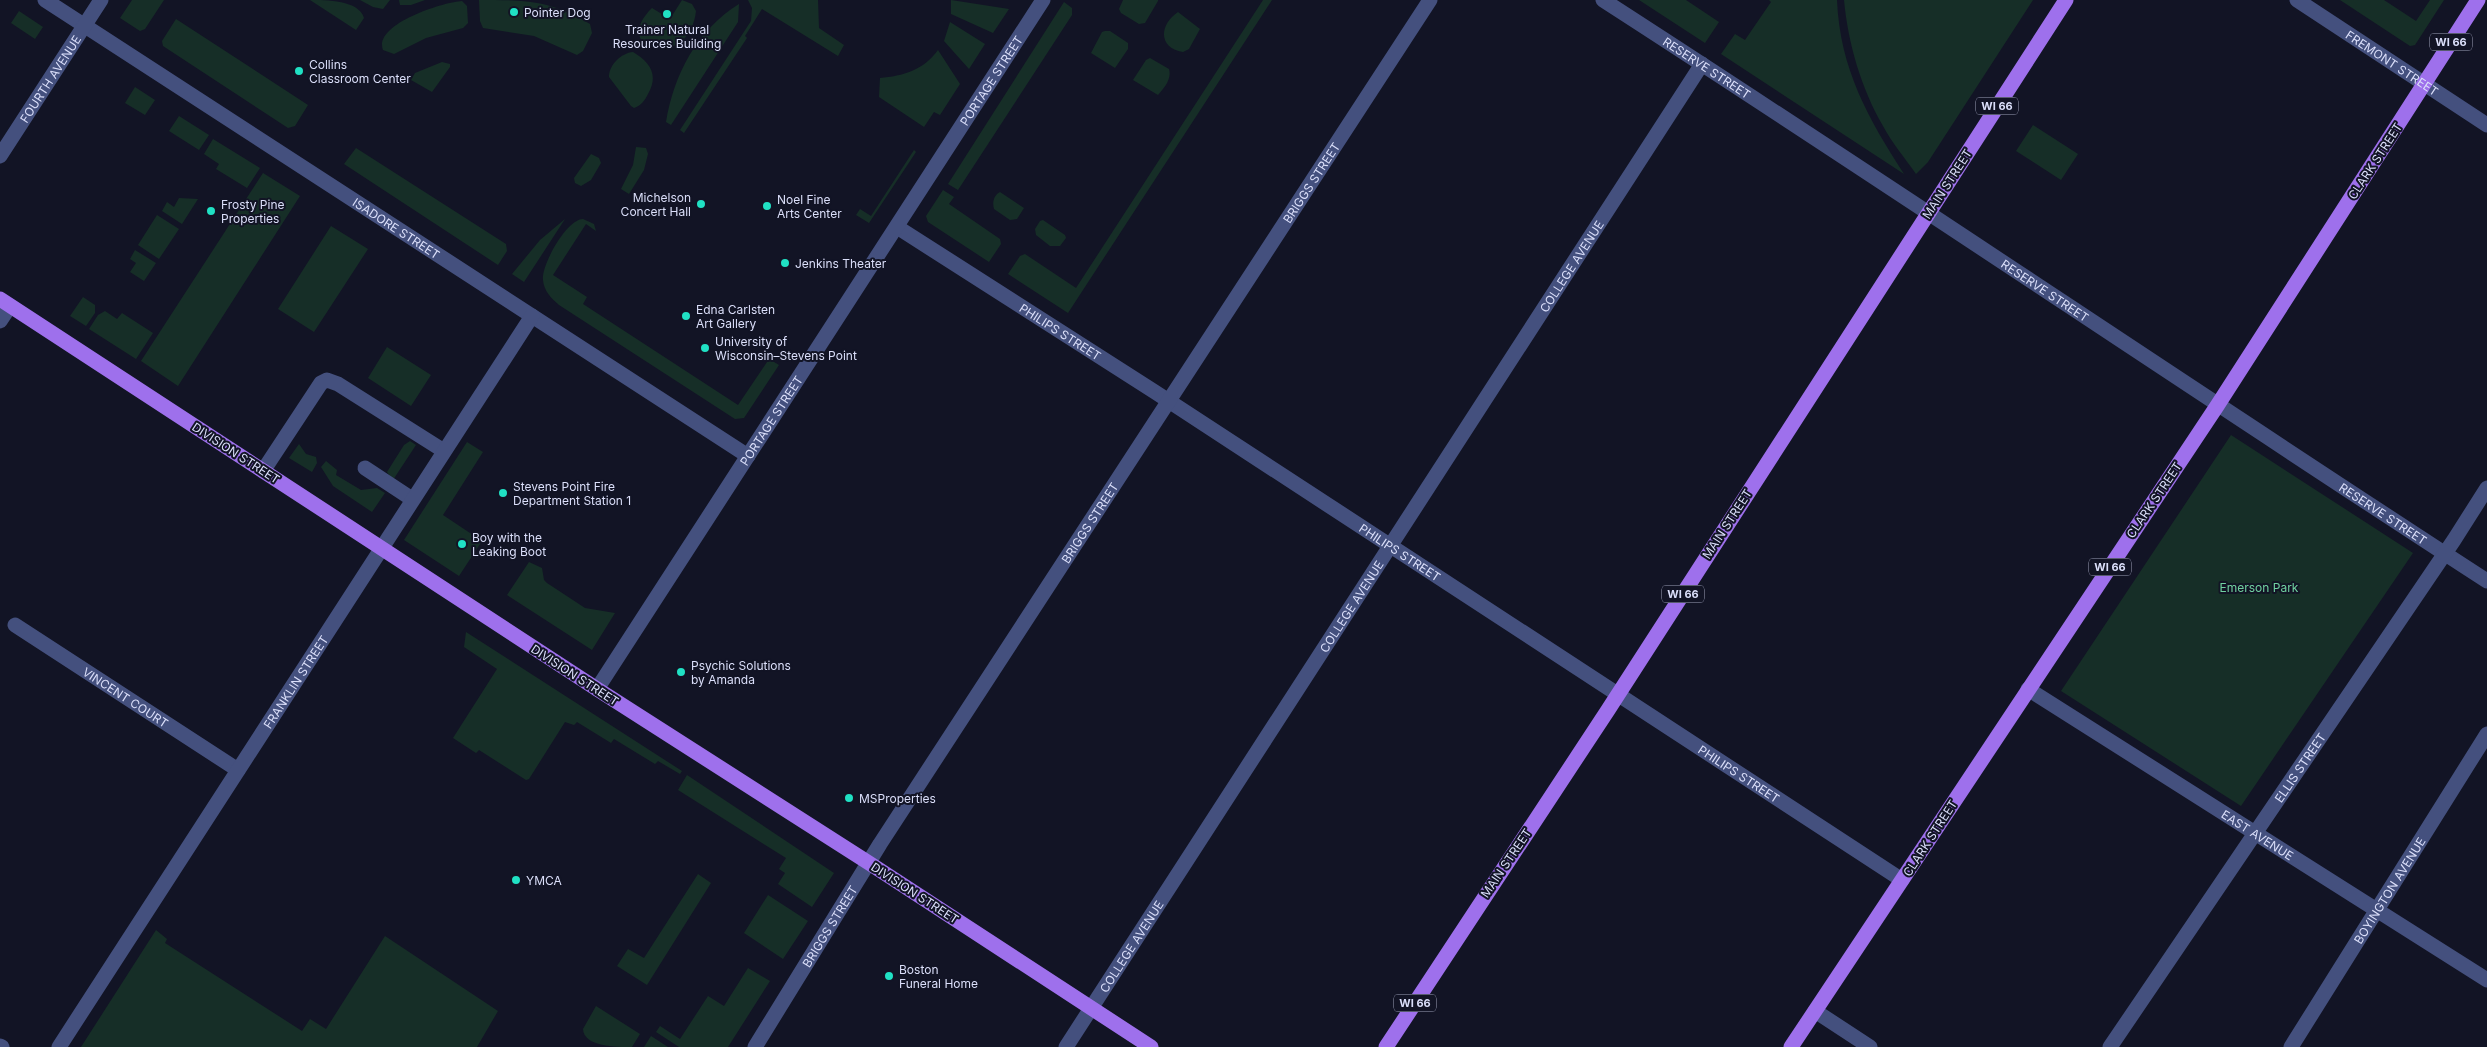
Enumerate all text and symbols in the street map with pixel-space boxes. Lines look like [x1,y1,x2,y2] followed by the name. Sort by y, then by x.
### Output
[524,5,591,20] place label: Pointer Dog
[508,6,520,18] marker: Pointer Dog
[661,8,673,20] marker: Trainer Natural Resources Building
[613,22,721,51] place label: Trainer Natural Resources Building
[2343,27,2442,99] street label: FREMONT STREET
[16,32,84,125] street label: FOURTH AVENUE
[956,32,1026,128] street label: PORTAGE STREET
[1660,33,1754,102] street label: RESERVE STREET
[2430,34,2472,51] road number: WI 66
[309,57,411,86] place label: Collins Classroom Center
[293,65,305,77] marker: Collins Classroom Center
[1976,98,2018,114] road number: WI 66
[2345,120,2405,202] street label: CLARK STREET
[1279,139,1343,226] street label: BRIGGS STREET
[1919,146,1975,222] street label: MAIN STREET
[621,190,691,219] place label: Michelson Concert Hall
[777,192,842,221] place label: Noel Fine Arts Center
[350,194,443,262] street label: ISADORE STREET
[221,197,285,226] place label: Frosty Pine Properties
[695,198,707,210] marker: Michelson Concert Hall
[761,200,773,212] marker: Noel Fine Arts Center
[205,205,217,217] marker: Frosty Pine Properties
[1536,217,1606,315] street label: COLLEGE AVENUE
[795,256,887,271] place label: Jenkins Theater
[1999,256,2092,325] street label: RESERVE STREET
[779,257,791,269] marker: Jenkins Theater
[1017,300,1104,363] street label: PHILIPS STREET
[696,302,775,331] place label: Edna Carlsten Art Gallery
[680,310,692,322] marker: Edna Carlsten Art Gallery
[715,334,857,363] place label: University of Wisconsin–Stevens Point
[699,342,711,354] marker: University of Wisconsin–Stevens Point
[736,372,806,468] street label: PORTAGE STREET
[189,419,283,487] street label: DIVISION STREET
[2123,459,2185,541] street label: CLARK STREET
[513,479,631,508] place label: Stevens Point Fire Department Station 1
[1058,479,1121,566] street label: BRIGGS STREET
[2337,479,2430,548] street label: RESERVE STREET
[1699,486,1755,562] street label: MAIN STREET
[497,487,509,499] marker: Stevens Point Fire Department Station 1
[1357,520,1444,584] street label: PHILIPS STREET
[472,530,546,559] place label: Boy with the Leaking Boot
[456,538,468,550] marker: Boy with the Leaking Boot
[1316,557,1386,655] street label: COLLEGE AVENUE
[2089,558,2131,576] road number: WI 66
[2220,580,2299,595] park label: Emerson Park
[1662,586,1704,602] road number: WI 66
[260,632,331,731] street label: FRANKLIN STREET
[528,641,622,709] street label: DIVISION STREET
[691,658,791,687] place label: Psychic Solutions by Amanda
[80,664,171,730] street label: VINCENT COURT
[675,666,687,678] marker: Psychic Solutions by Amanda
[2271,730,2329,805] street label: ELLIS STREET
[1696,742,1783,806] street label: PHILIPS STREET
[859,791,936,806] place label: MSProperties
[843,792,855,804] marker: MSProperties
[1900,797,1960,879] street label: CLARK STREET
[2219,806,2297,863] street label: EAST AVENUE
[1477,825,1535,900] street label: MAIN STREET
[2350,834,2428,946] street label: BOYINGTON AVENUE
[868,859,962,927] street label: DIVISION STREET
[526,873,562,888] place label: YMCA
[510,874,522,886] marker: YMCA
[799,882,860,970] street label: BRIGGS STREET
[1096,897,1166,995] street label: COLLEGE AVENUE
[899,962,978,991] place label: Boston Funeral Home
[883,970,895,982] marker: Boston Funeral Home
[1394,994,1436,1011] road number: WI 66

